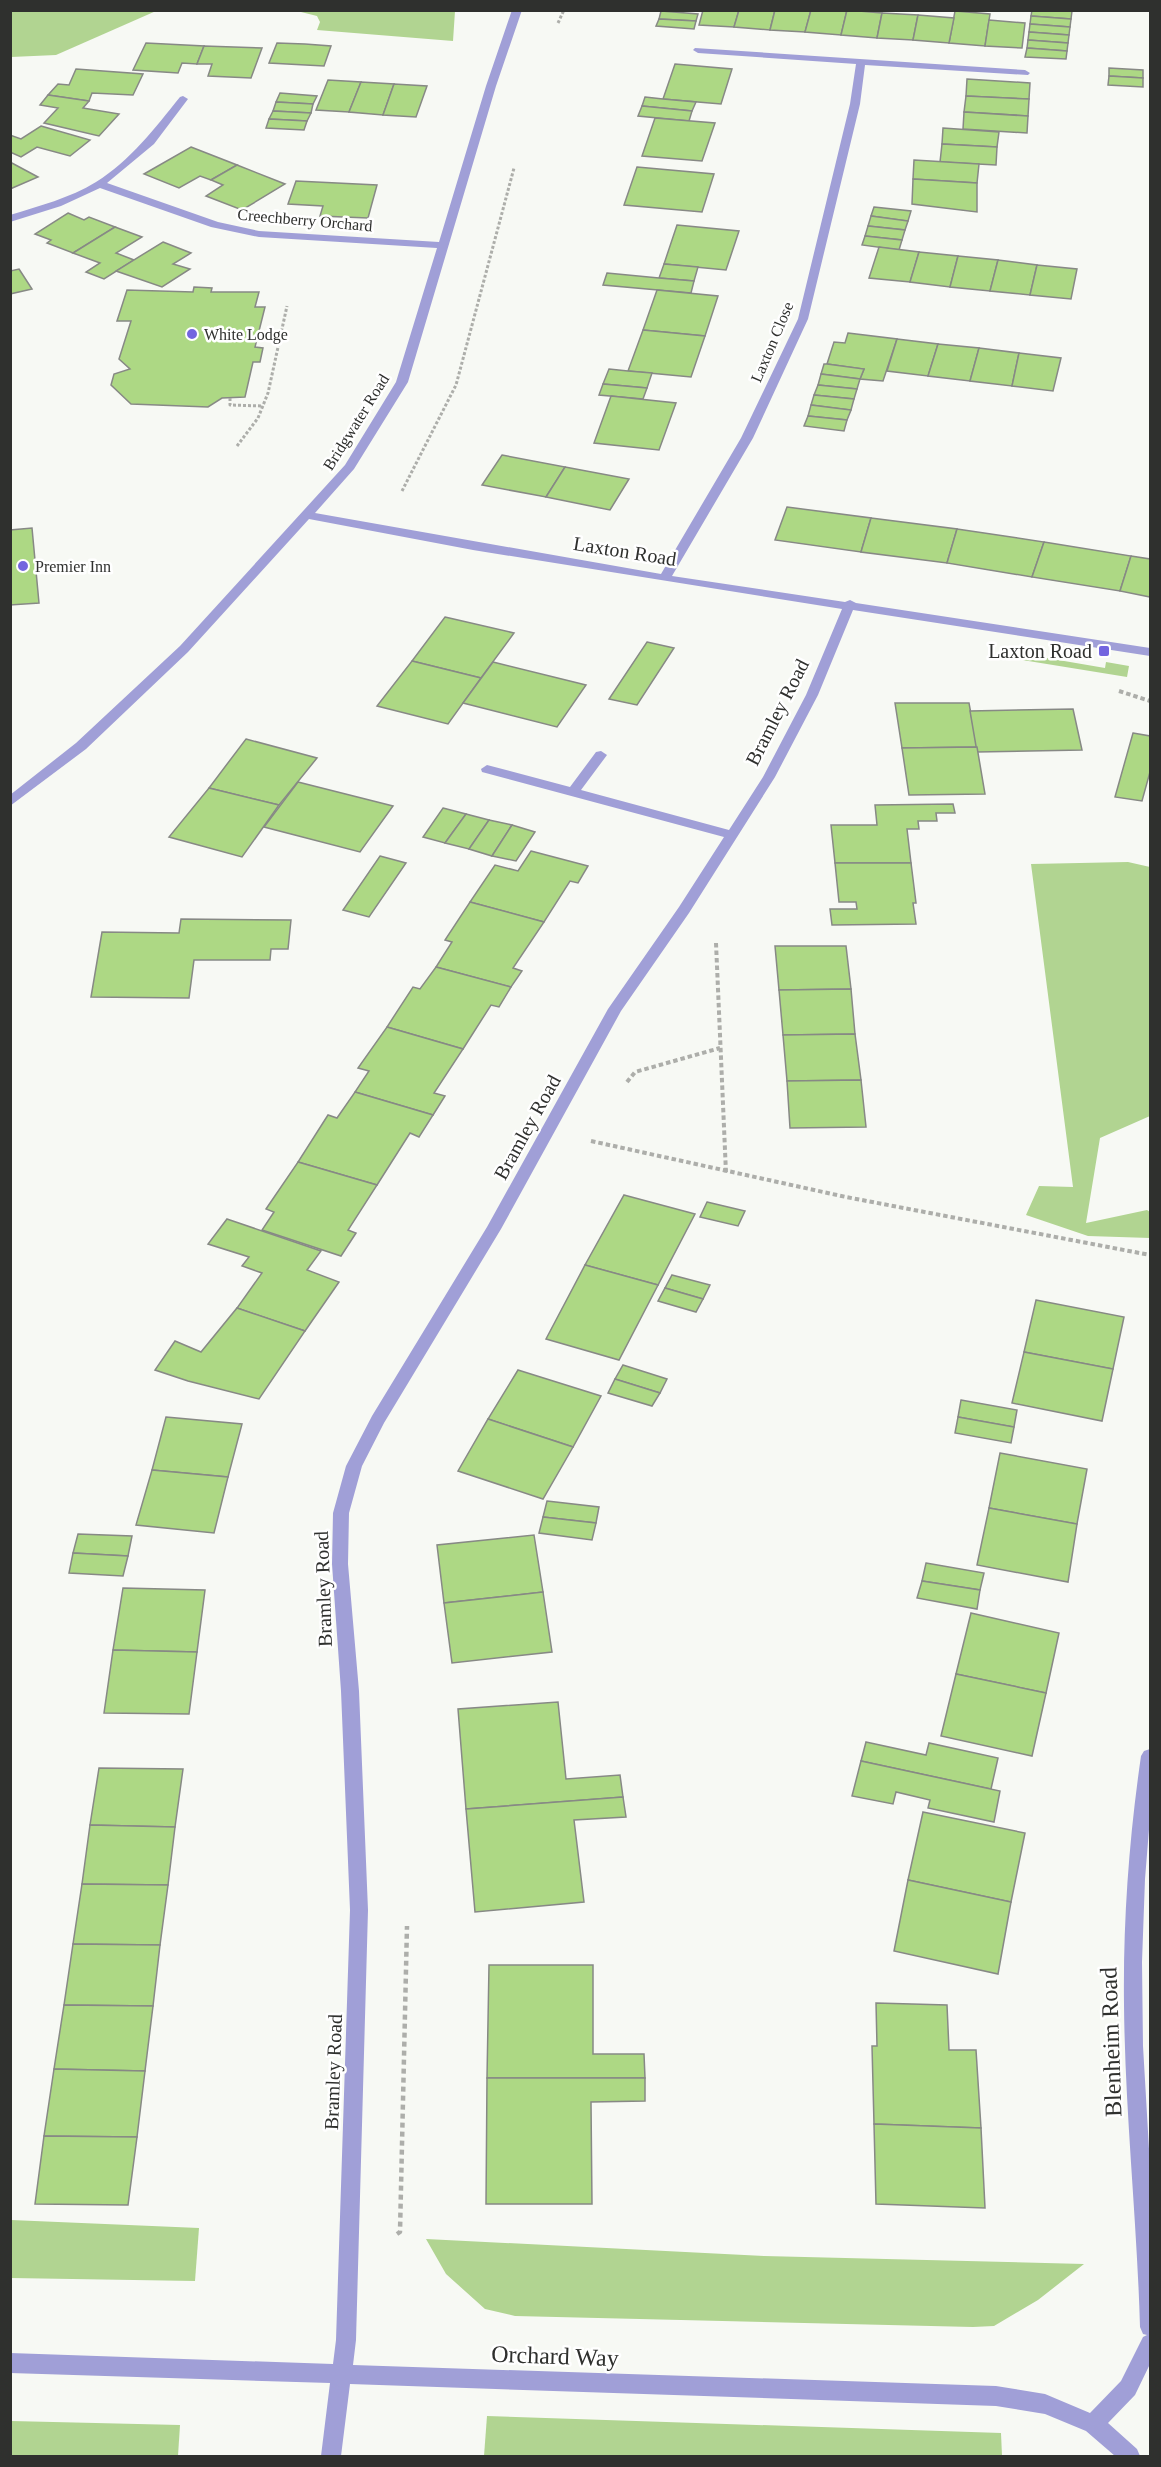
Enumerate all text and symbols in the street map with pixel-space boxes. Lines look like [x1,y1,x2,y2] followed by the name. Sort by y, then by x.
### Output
[237,206,373,235] street label: Creechberry Orchard
[747,299,797,385] street label: Laxton Close
[204,326,288,344] place label: White Lodge
[185,327,199,341] marker: White Lodge
[320,371,393,474] street label: Bridgwater Road
[572,532,678,570] street label: Laxton Road
[35,558,111,575] place label: Premier Inn
[16,559,30,573] marker: Premier Inn
[988,640,1092,662] place label: Laxton Road
[1097,644,1111,658] marker: Laxton Road
[741,655,814,769] street label: Bramley Road
[489,1071,566,1184] street label: Bramley Road
[310,1531,337,1647] street label: Bramley Road
[1095,1967,1127,2117] street label: Blenheim Road
[320,2014,347,2130] street label: Bramley Road
[491,2341,619,2371] street label: Orchard Way

